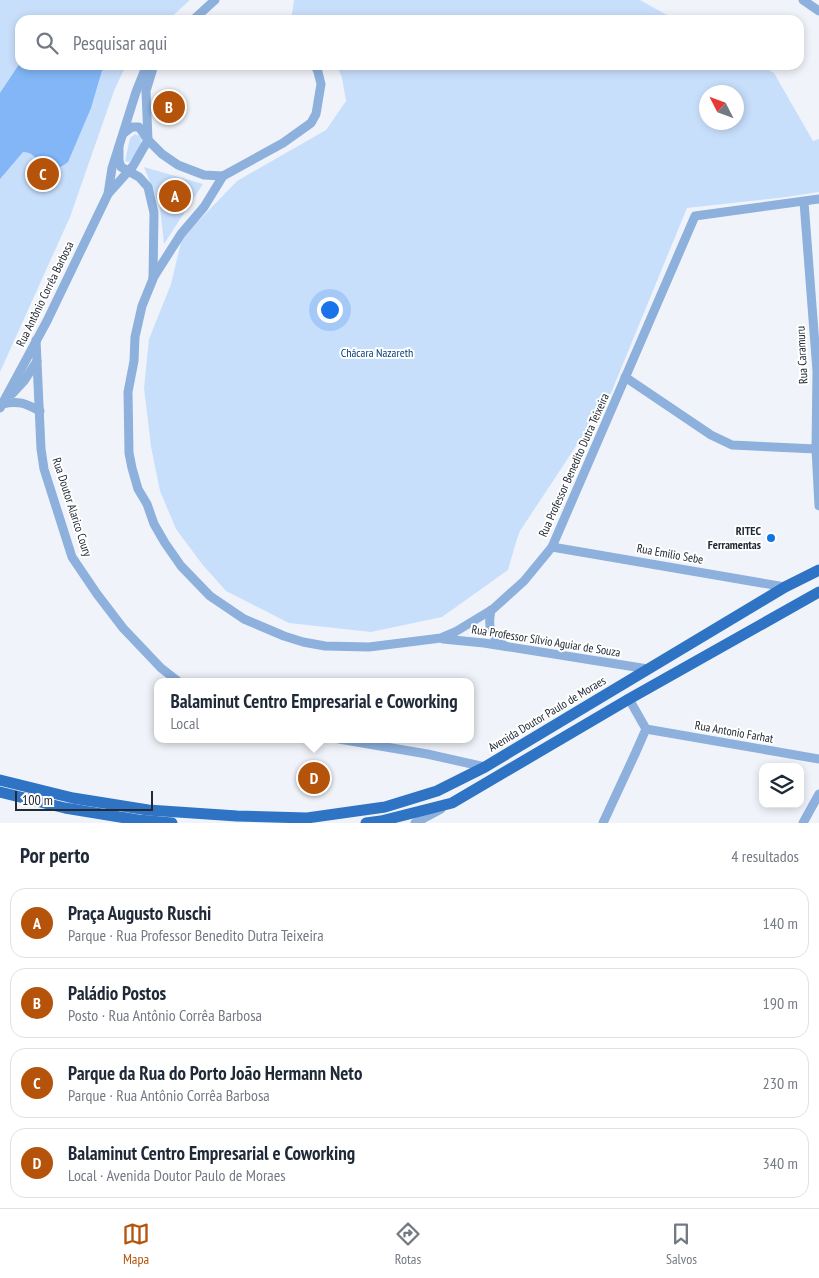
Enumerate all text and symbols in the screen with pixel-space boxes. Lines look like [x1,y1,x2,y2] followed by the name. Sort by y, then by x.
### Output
[15,15,804,70] search box
[33,29,61,57] icon: search
[73,31,167,55] text: Pesquisar aqui
[699,85,744,130] north arrow
[153,88,185,126] pin: B
[27,155,59,193] pin: C
[159,177,191,215] pin: A
[13,239,77,349] street label: Rua Antônio Corrêa Barbosa
[317,297,343,323] your location
[792,326,811,384] street label: Rua Caramuru
[341,345,413,360] park label: Chácara Nazareth
[535,391,612,539] street label: Rua Professor Benedito Dutra Teixeira
[49,455,96,559] street label: Rua Doutor Alarico Coury
[708,523,762,552] place label: RITEC Ferramentas
[765,532,777,544] marker: RITEC Ferramentas
[636,540,705,567] street label: Rua Emilio Sebe
[471,621,622,660] street label: Rua Professor Sílvio Aguiar de Souza
[485,673,608,755] street label: Avenida Doutor Paulo de Moraes
[154,678,474,743] popup
[170,689,458,713] text: Balaminut Centro Empresarial e Coworking
[170,713,199,733] text: Local
[694,717,775,746] street label: Rua Antonio Farhat
[298,759,330,797] pin: D
[759,763,804,808] map controls
[759,763,804,808] button: layers
[15,788,152,811] scale bar
[22,791,53,809] text: 100 m
[20,842,90,869] text: Por perto
[731,846,799,866] text: 4 resultados
[68,901,211,925] text: Praça Augusto Ruschi
[33,913,41,933] text: A
[763,913,798,933] text: 140 m
[68,925,324,945] text: Parque · Rua Professor Benedito Dutra Teixeira
[68,981,166,1005] text: Paládio Postos
[33,993,41,1013] text: B
[763,993,798,1013] text: 190 m
[68,1005,262,1025] text: Posto · Rua Antônio Corrêa Barbosa
[68,1061,362,1085] text: Parque da Rua do Porto João Hermann Neto
[33,1073,41,1093] text: C
[763,1073,798,1093] text: 230 m
[68,1085,270,1105] text: Parque · Rua Antônio Corrêa Barbosa
[68,1141,355,1165] text: Balaminut Centro Empresarial e Coworking
[33,1153,41,1173] text: D
[763,1153,798,1173] text: 340 m
[68,1165,286,1185] text: Local · Avenida Doutor Paulo de Moraes
[122,1220,150,1268] tab: Mapa
[394,1220,422,1268] tab: Rotas
[666,1220,697,1268] tab: Salvos

